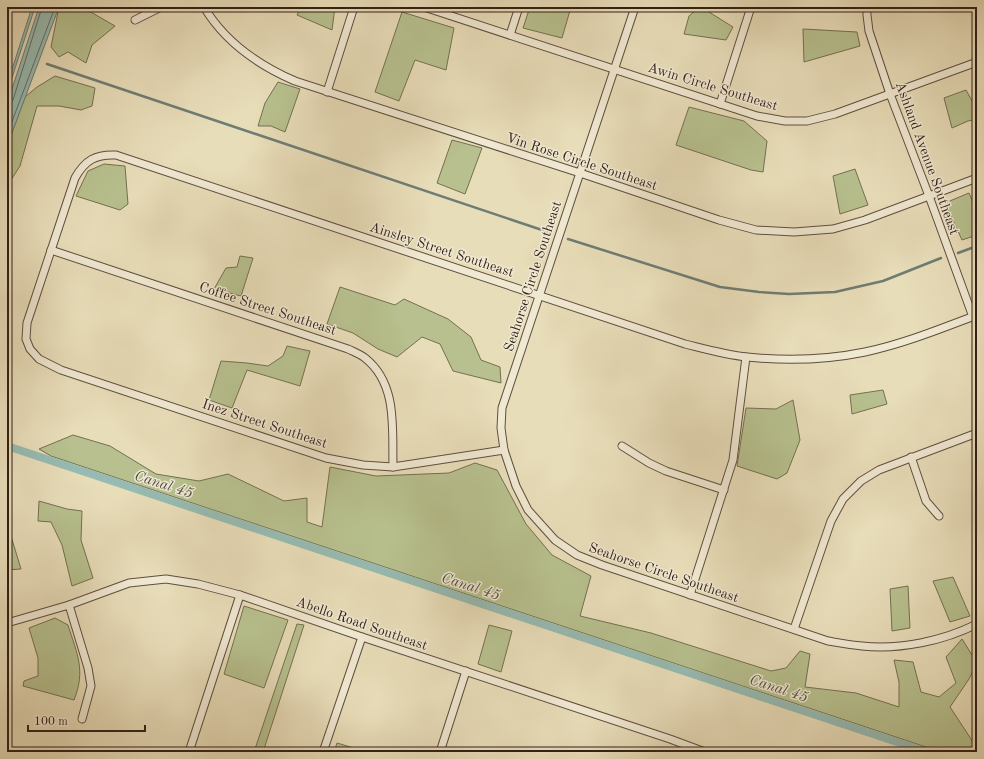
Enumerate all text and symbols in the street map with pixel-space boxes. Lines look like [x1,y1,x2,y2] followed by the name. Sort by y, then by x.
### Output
[646,61,779,113] street label: Awin Circle Southeast
[893,80,961,237] street label: Ashland Avenue Southeast
[504,131,659,193] street label: Vin Rose Circle Southeast
[502,199,564,354] street label: Seahorse Circle Southeast
[368,220,516,280] street label: Ainsley Street Southeast
[197,280,338,338] street label: Coffee Street Southeast
[200,397,329,451] street label: Inez Street Southeast
[132,468,195,502] water label: Canal 45
[587,541,741,605] street label: Seahorse Circle Southeast
[439,570,502,604] water label: Canal 45
[294,595,429,653] street label: Abello Road Southeast
[747,672,810,706] water label: Canal 45
[28,707,145,733] scale bar
[34,716,68,728] text: 100 m

